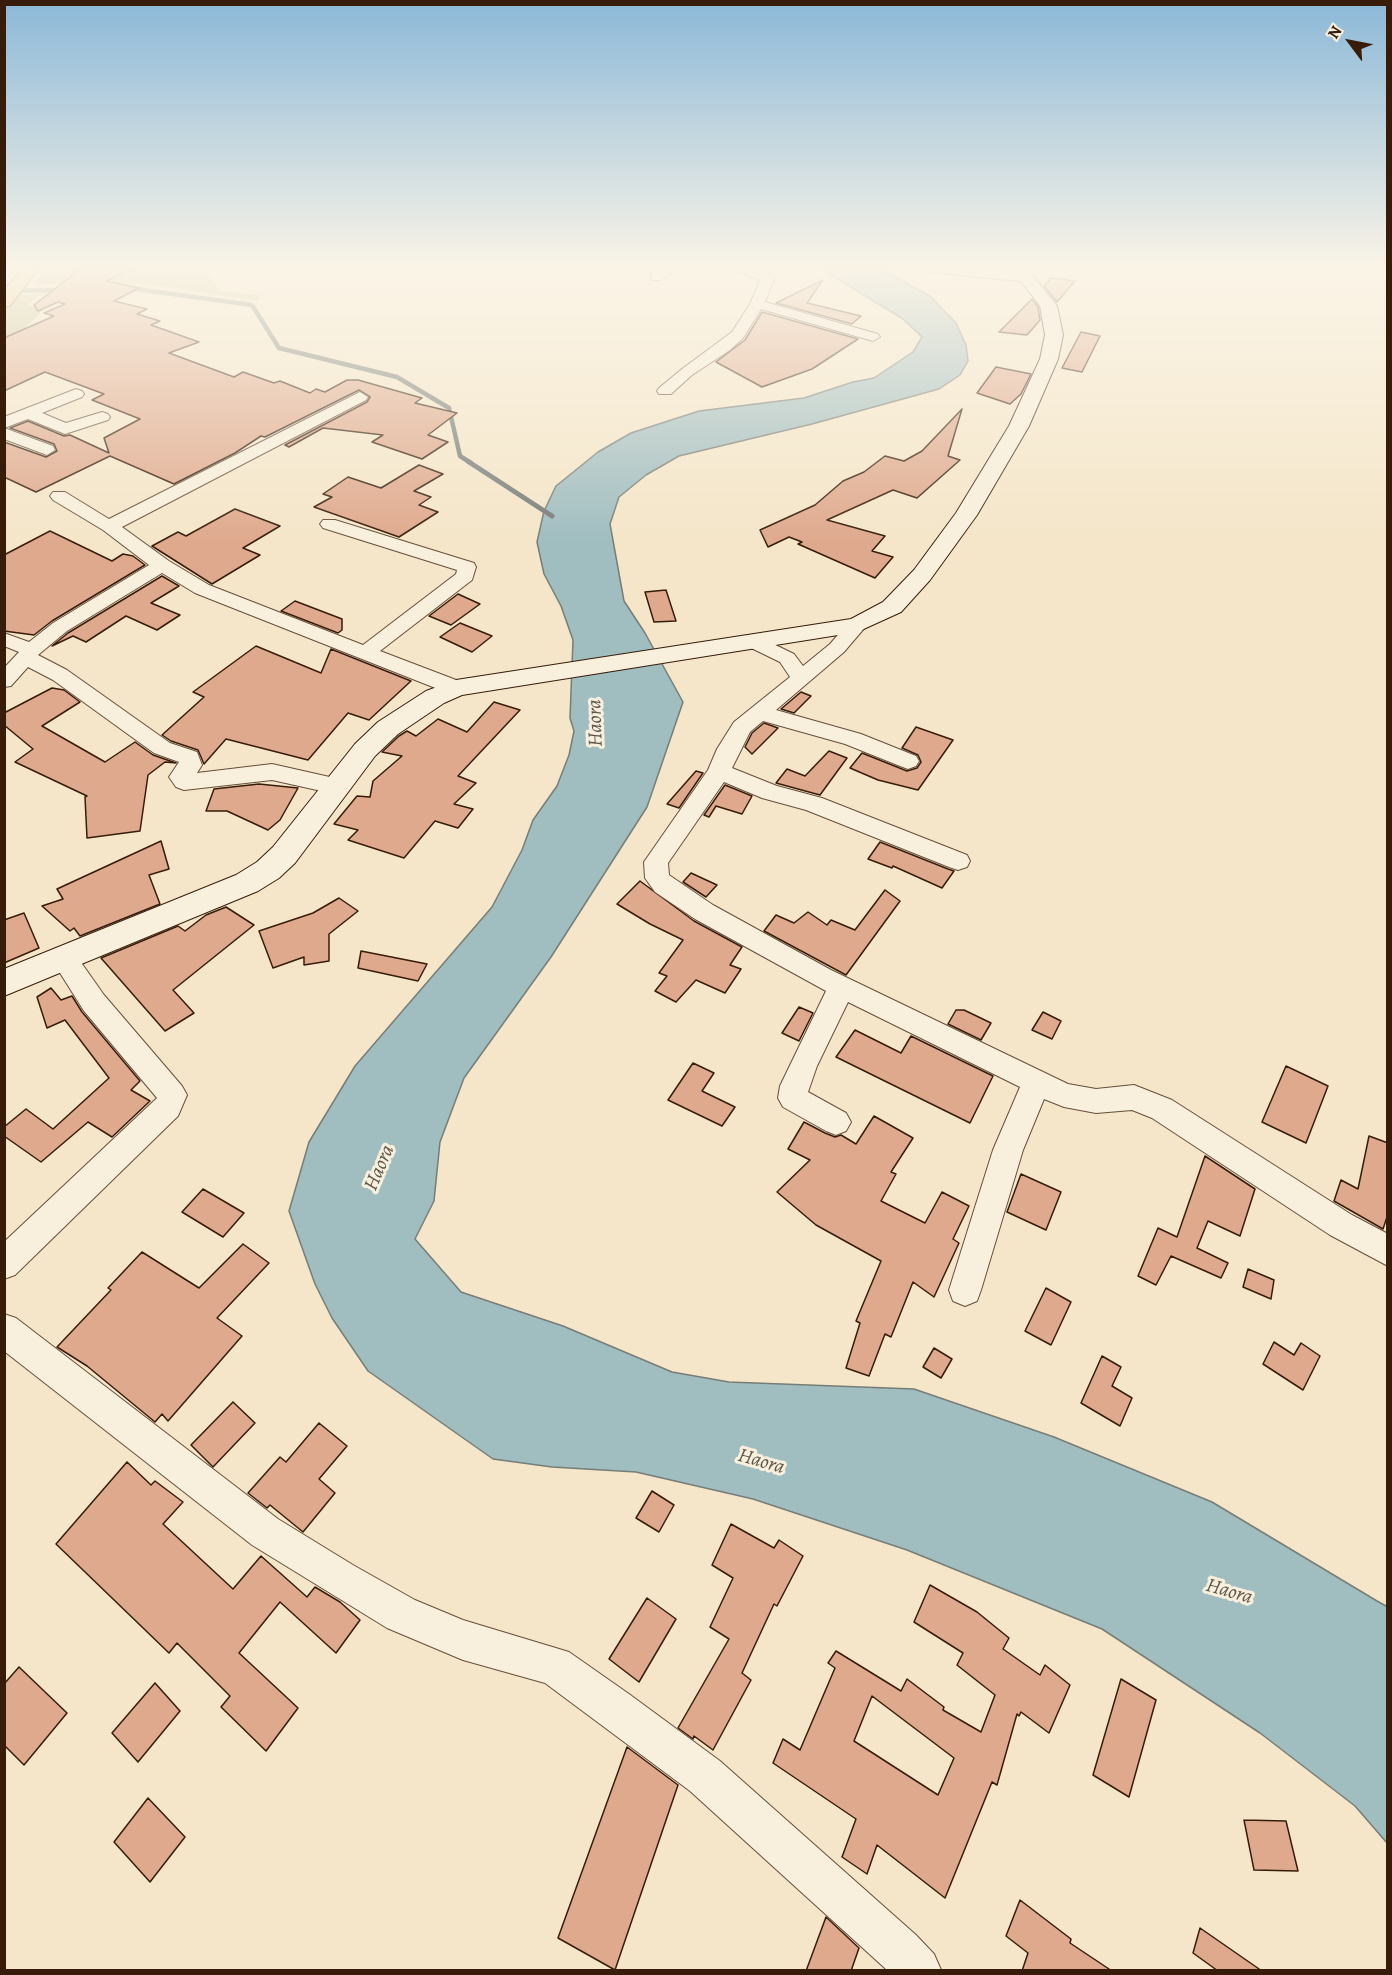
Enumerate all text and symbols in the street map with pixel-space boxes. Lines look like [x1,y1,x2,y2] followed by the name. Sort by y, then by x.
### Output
[1320,12,1380,72] north arrow
[1322,22,1347,43] text: N
[583,699,609,747] water label: Haora
[360,1142,400,1194] water label: Haora
[735,1444,787,1480] water label: Haora
[1203,1574,1255,1610] water label: Haora

